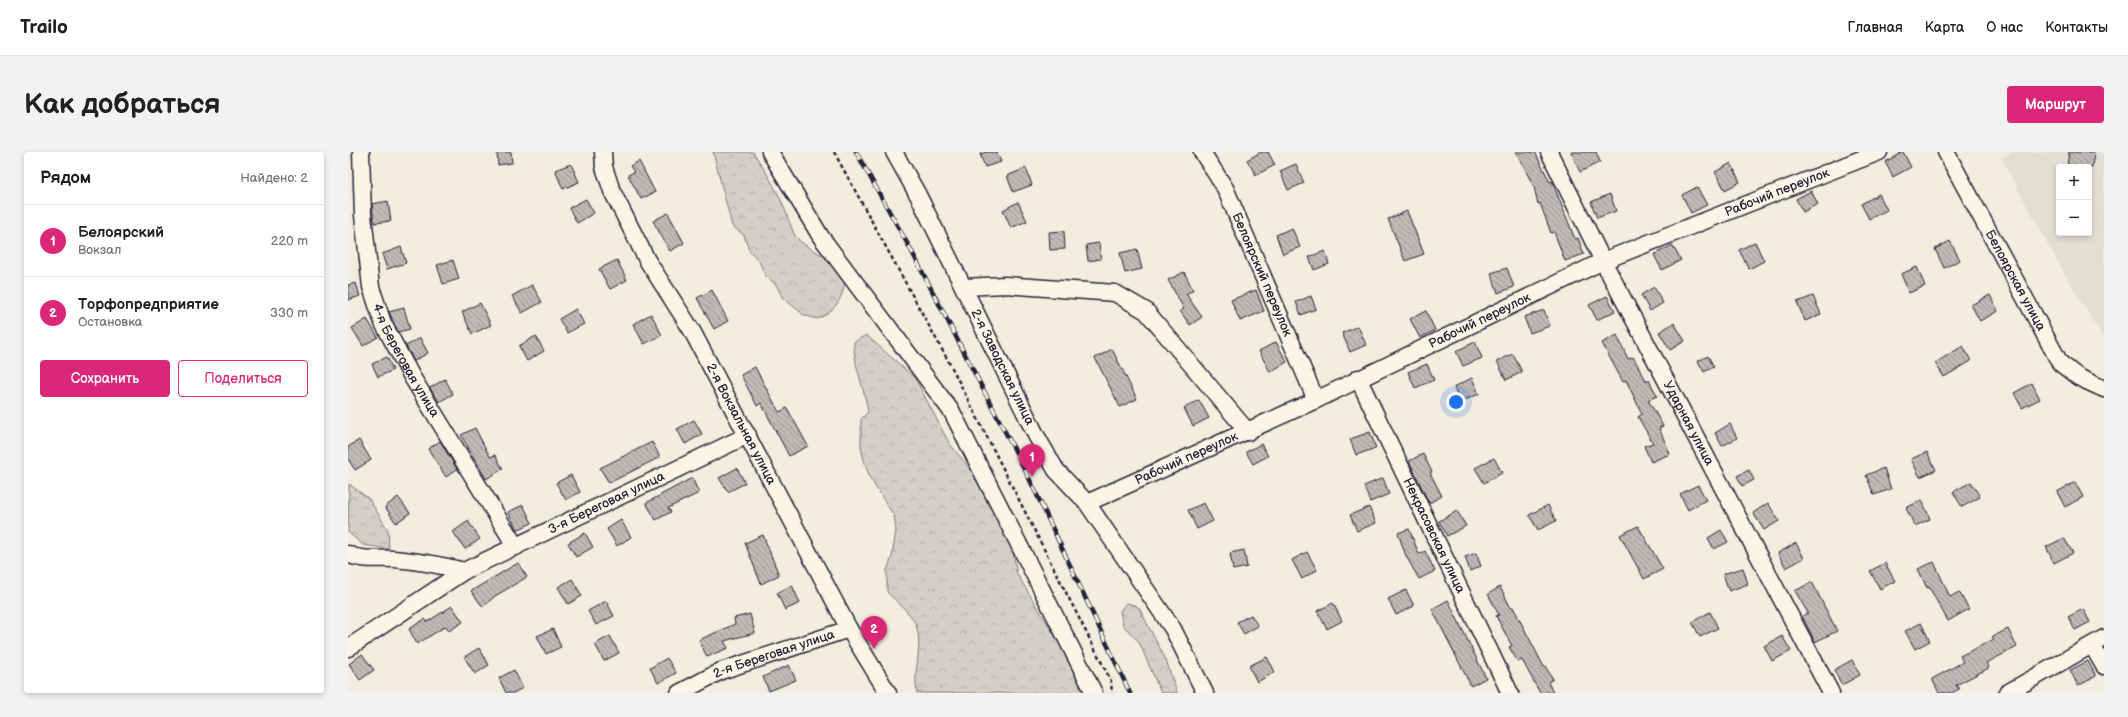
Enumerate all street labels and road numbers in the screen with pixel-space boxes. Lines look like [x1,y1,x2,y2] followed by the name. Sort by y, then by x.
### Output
[1722,164,1832,220] street label: Рабочий переулок
[1229,210,1296,339] street label: Белоярский переулок
[1982,227,2049,334] street label: Белоярская улица
[1426,289,1533,352] street label: Рабочий переулок
[369,302,443,421] street label: 4-я Береговая улица
[967,306,1038,428] street label: 2-я Заводская улица
[703,361,780,488] street label: 2-я Вокзальная улица
[1660,378,1718,468] street label: Ударная улица
[1132,428,1240,488] street label: Рабочий переулок
[545,468,667,538] street label: 3-я Береговая улица
[1399,475,1469,596] street label: Некрасовская улица
[710,626,837,682] street label: 2-я Береговая улица

